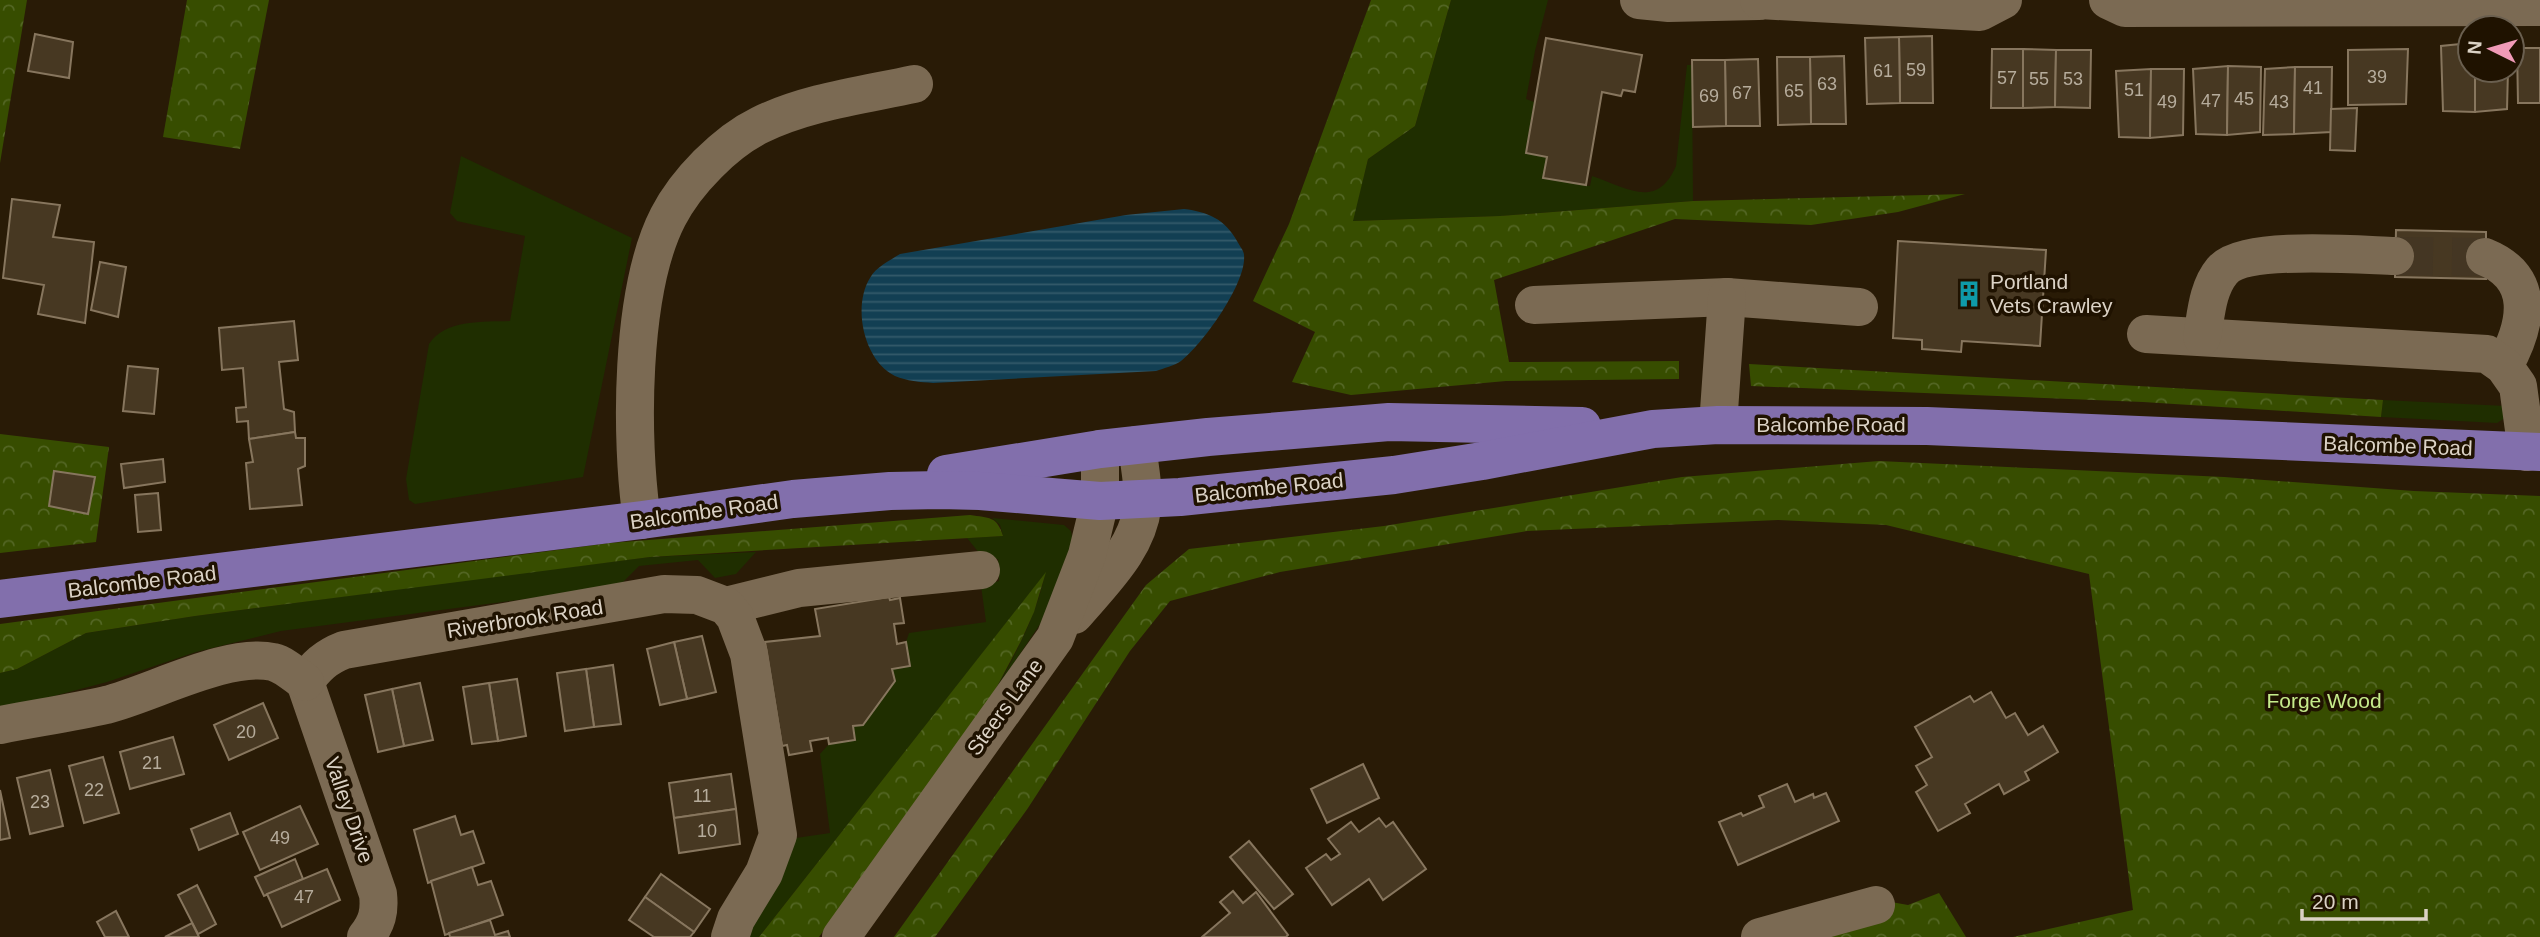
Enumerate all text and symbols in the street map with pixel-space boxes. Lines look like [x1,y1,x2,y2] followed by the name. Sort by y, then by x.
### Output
[2456,14,2526,84] north arrow
[2464,40,2486,55] text: N
[1906,60,1926,80] house number: 59
[1873,61,1893,81] house number: 61
[2367,67,2387,87] house number: 39
[1997,68,2017,88] house number: 57
[2029,69,2049,89] house number: 55
[2063,69,2083,89] house number: 53
[1817,74,1837,94] house number: 63
[2303,78,2323,98] house number: 41
[2124,80,2144,100] house number: 51
[1784,81,1804,101] house number: 65
[1732,83,1752,103] house number: 67
[1699,86,1719,106] house number: 69
[2234,89,2254,109] house number: 45
[2201,91,2221,111] house number: 47
[2157,92,2177,112] house number: 49
[2269,92,2289,112] house number: 43
[1990,270,2113,317] place label: Portland Vets Crawley
[1954,279,1984,309] building icon: Portland Vets Crawley
[1756,413,1906,436] street label: Balcombe Road
[2323,431,2473,460] street label: Balcombe Road
[1193,468,1344,507] street label: Balcombe Road
[628,490,780,533] street label: Balcombe Road
[66,561,217,602] street label: Balcombe Road
[445,595,605,642] street label: Riverbrook Road
[962,654,1047,759] street label: Steers Lane
[2266,689,2382,712] park label: Forge Wood
[236,722,256,742] house number: 20
[142,753,162,773] house number: 21
[321,754,378,866] street label: Valley Drive
[84,780,104,800] house number: 22
[693,786,711,806] house number: 11
[30,792,50,812] house number: 23
[697,821,717,841] house number: 10
[270,828,290,848] house number: 49
[2302,878,2426,922] scale bar
[294,887,314,907] house number: 47
[2312,890,2359,913] text: 20 m

